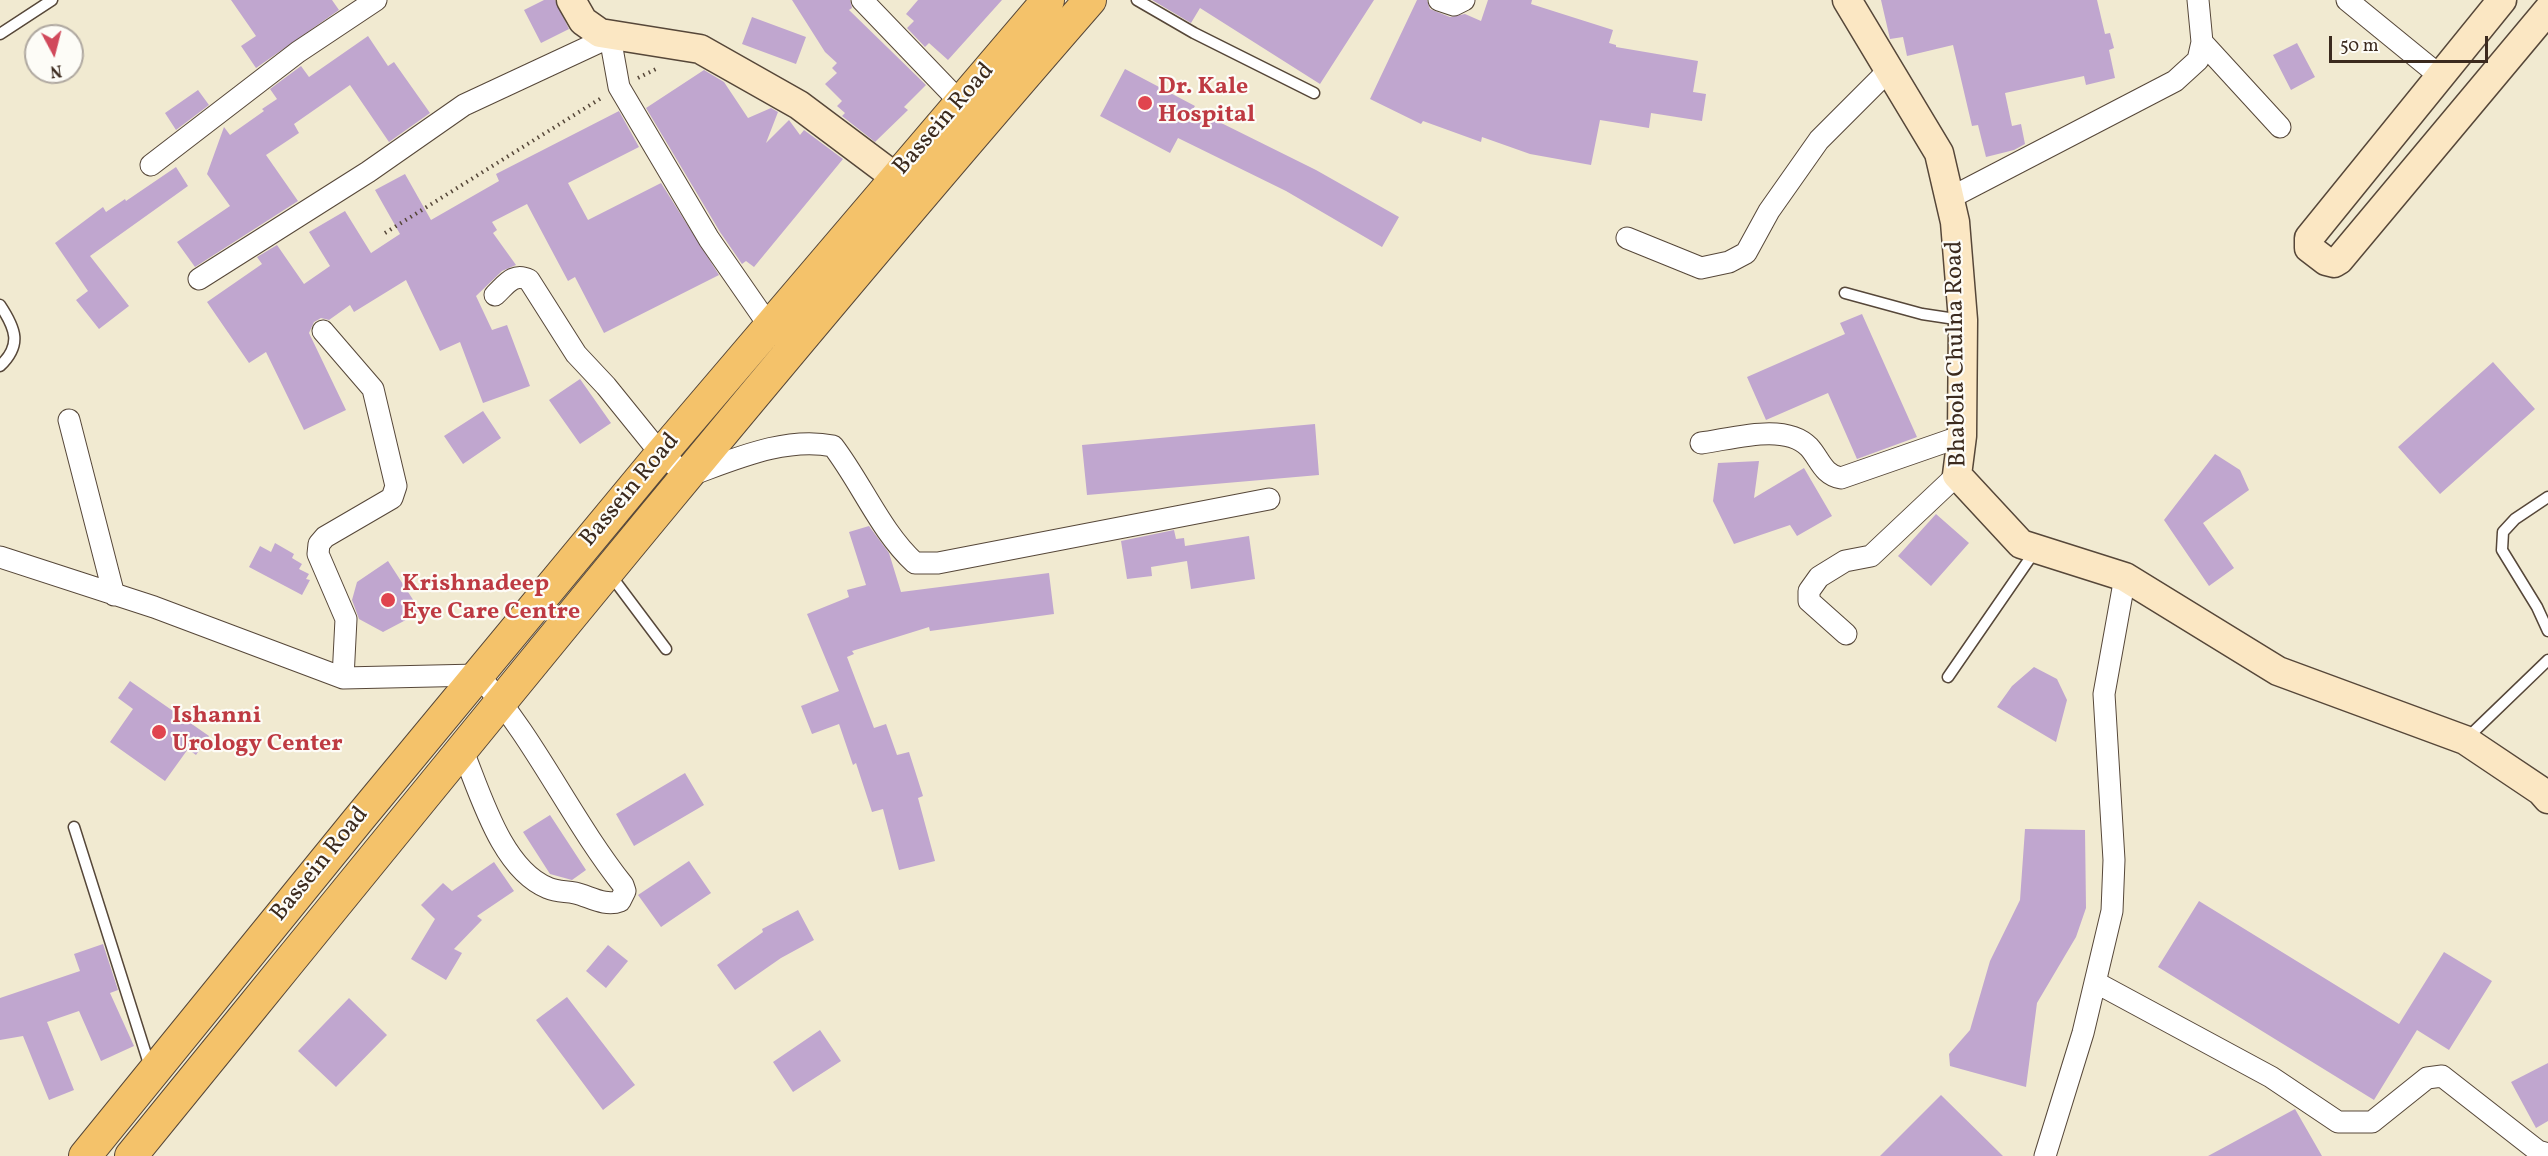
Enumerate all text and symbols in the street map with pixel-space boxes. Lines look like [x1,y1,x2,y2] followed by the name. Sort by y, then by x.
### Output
[24,24,84,84] north arrow
[2332,24,2491,62] scale bar
[2340,34,2379,59] text: 50 m
[49,58,63,82] text: N
[888,58,1002,182] street label: Bassein Road
[1158,75,1255,131] place label: Dr. Kale Hospital
[1136,94,1154,112] marker: Dr. Kale Hospital
[1942,240,1974,468] street label: Bhabola Chulna Road
[575,428,687,554] street label: Bassein Road
[402,572,580,628] place label: Krishnadeep Eye Care Centre
[379,591,397,609] marker: Krishnadeep Eye Care Centre
[172,704,343,760] place label: Ishanni Urology Center
[150,723,168,741] marker: Ishanni Urology Center
[266,802,376,928] street label: Bassein Road

